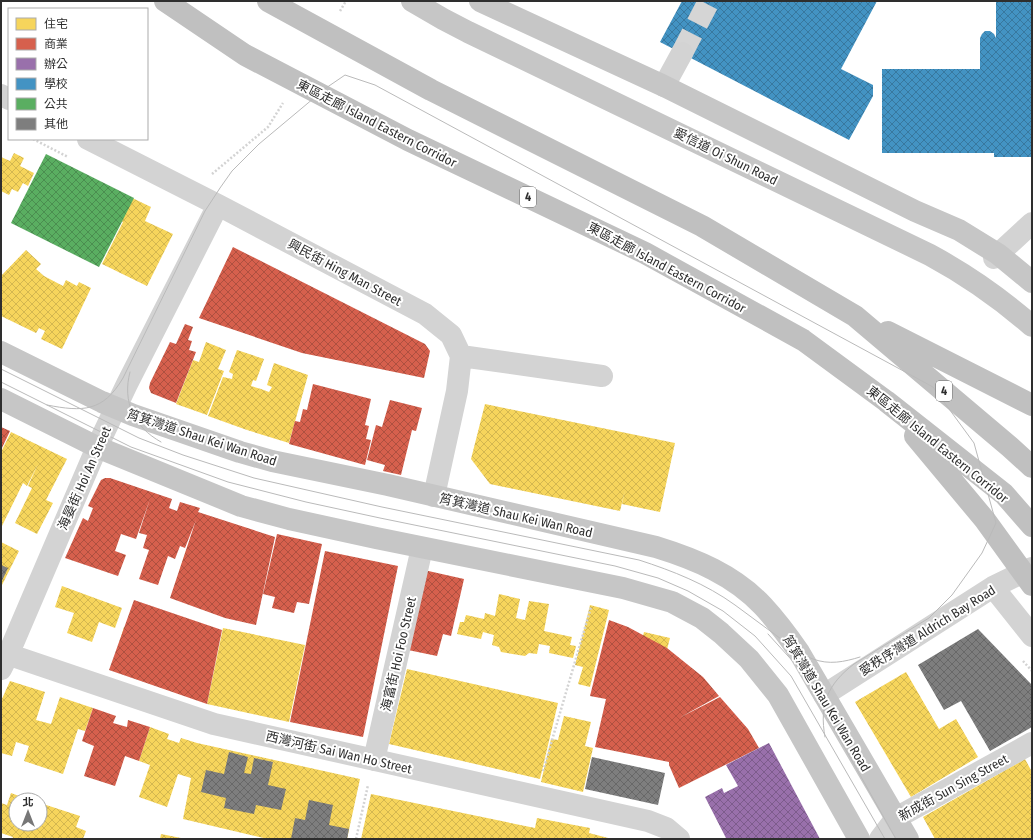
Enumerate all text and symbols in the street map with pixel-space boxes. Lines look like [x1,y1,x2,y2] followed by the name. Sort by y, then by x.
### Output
[8,8,148,140] legend
[44,17,68,31] text: 住宅
[44,37,68,51] text: 商業
[44,57,68,71] text: 辦公
[44,77,68,91] text: 學校
[294,77,460,171] street label: 東區走廊 Island Eastern Corridor
[44,97,68,111] text: 公共
[44,117,68,131] text: 其他
[671,125,780,188] street label: 愛信道 Oi Shun Road
[520,187,536,207] road number: 4
[585,219,749,316] street label: 東區走廊 Island Eastern Corridor
[285,236,405,309] street label: 興民街 Hing Man Street
[936,381,952,401] road number: 4
[864,383,1012,506] street label: 東區走廊 Island Eastern Corridor
[125,406,279,469] street label: 筲箕灣道 Shau Kei Wan Road
[55,423,114,532] street label: 海晏街 Hoi An Street
[438,491,594,540] street label: 筲箕灣道 Shau Kei Wan Road
[856,582,998,679] street label: 愛秩序灣道 Aldrich Bay Road
[378,595,419,713] street label: 海富街 Hoi Foo Street
[780,632,873,774] street label: 筲箕灣道 Shau Kei Wan Road
[264,728,414,777] street label: 西灣河街 Sai Wan Ho Street
[896,751,1011,824] street label: 新成街 Sun Sing Street
[8,792,48,832] north arrow
[23,796,34,809] text: 北

